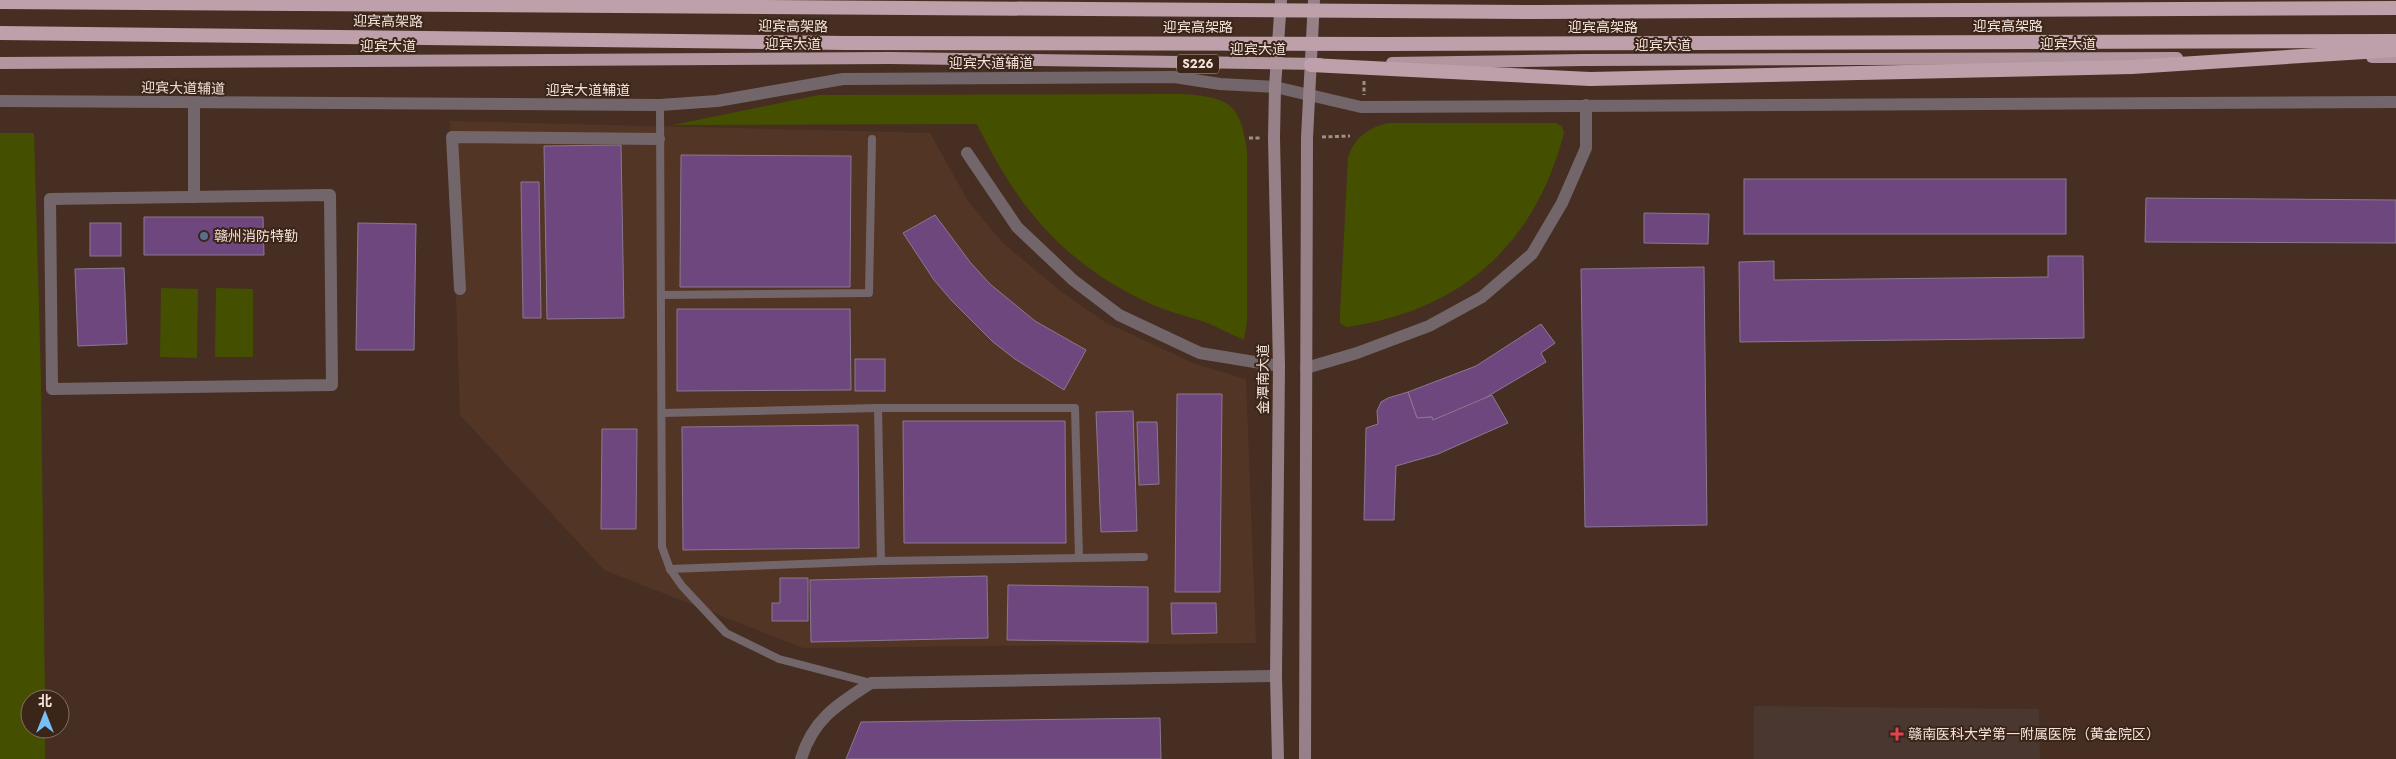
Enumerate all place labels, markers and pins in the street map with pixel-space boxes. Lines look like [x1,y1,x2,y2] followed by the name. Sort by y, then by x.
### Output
[214,226,298,246] place label: 赣州消防特勤
[198,230,210,242] marker: 赣州消防特勤
[1908,724,2160,744] place label: 赣南医科大学第一附属医院（黄金院区）
[1890,727,1904,741] marker: 赣南医科大学第一附属医院（黄金院区）

